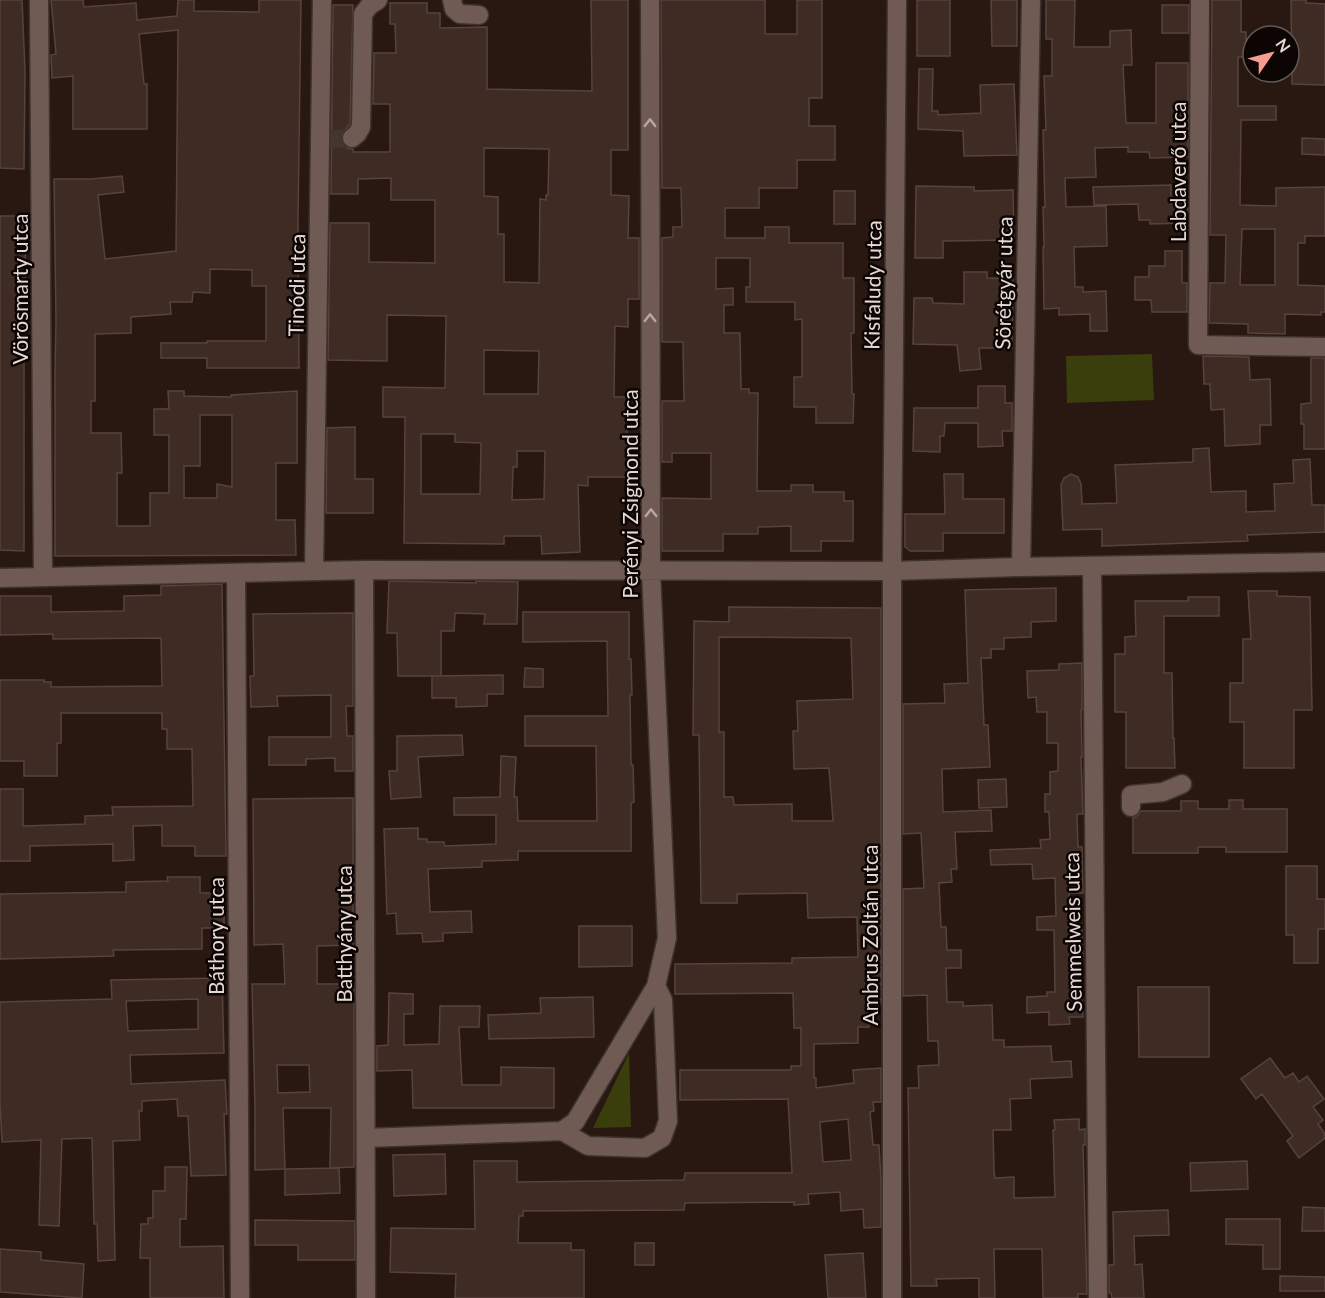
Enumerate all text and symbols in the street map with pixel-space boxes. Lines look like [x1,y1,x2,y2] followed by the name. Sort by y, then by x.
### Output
[1241,24,1301,84] north arrow
[1272,35,1295,56] text: N
[1165,102,1190,242] street label: Labdaverő utca
[644,118,656,127] one-way arrow
[7,214,32,364] street label: Vörösmarty utca
[989,216,1017,350] street label: Sörétgyár utca
[858,220,886,350] street label: Kisfaludy utca
[283,233,309,337] street label: Tinódi utca
[644,313,656,322] one-way arrow
[617,389,642,599] street label: Perényi Zsigmond utca
[645,508,657,517] one-way arrow
[857,845,882,1025] street label: Ambrus Zoltán utca
[1058,852,1086,1012] street label: Semmelweis utca
[331,865,356,1003] street label: Batthyány utca
[203,877,228,995] street label: Báthory utca

